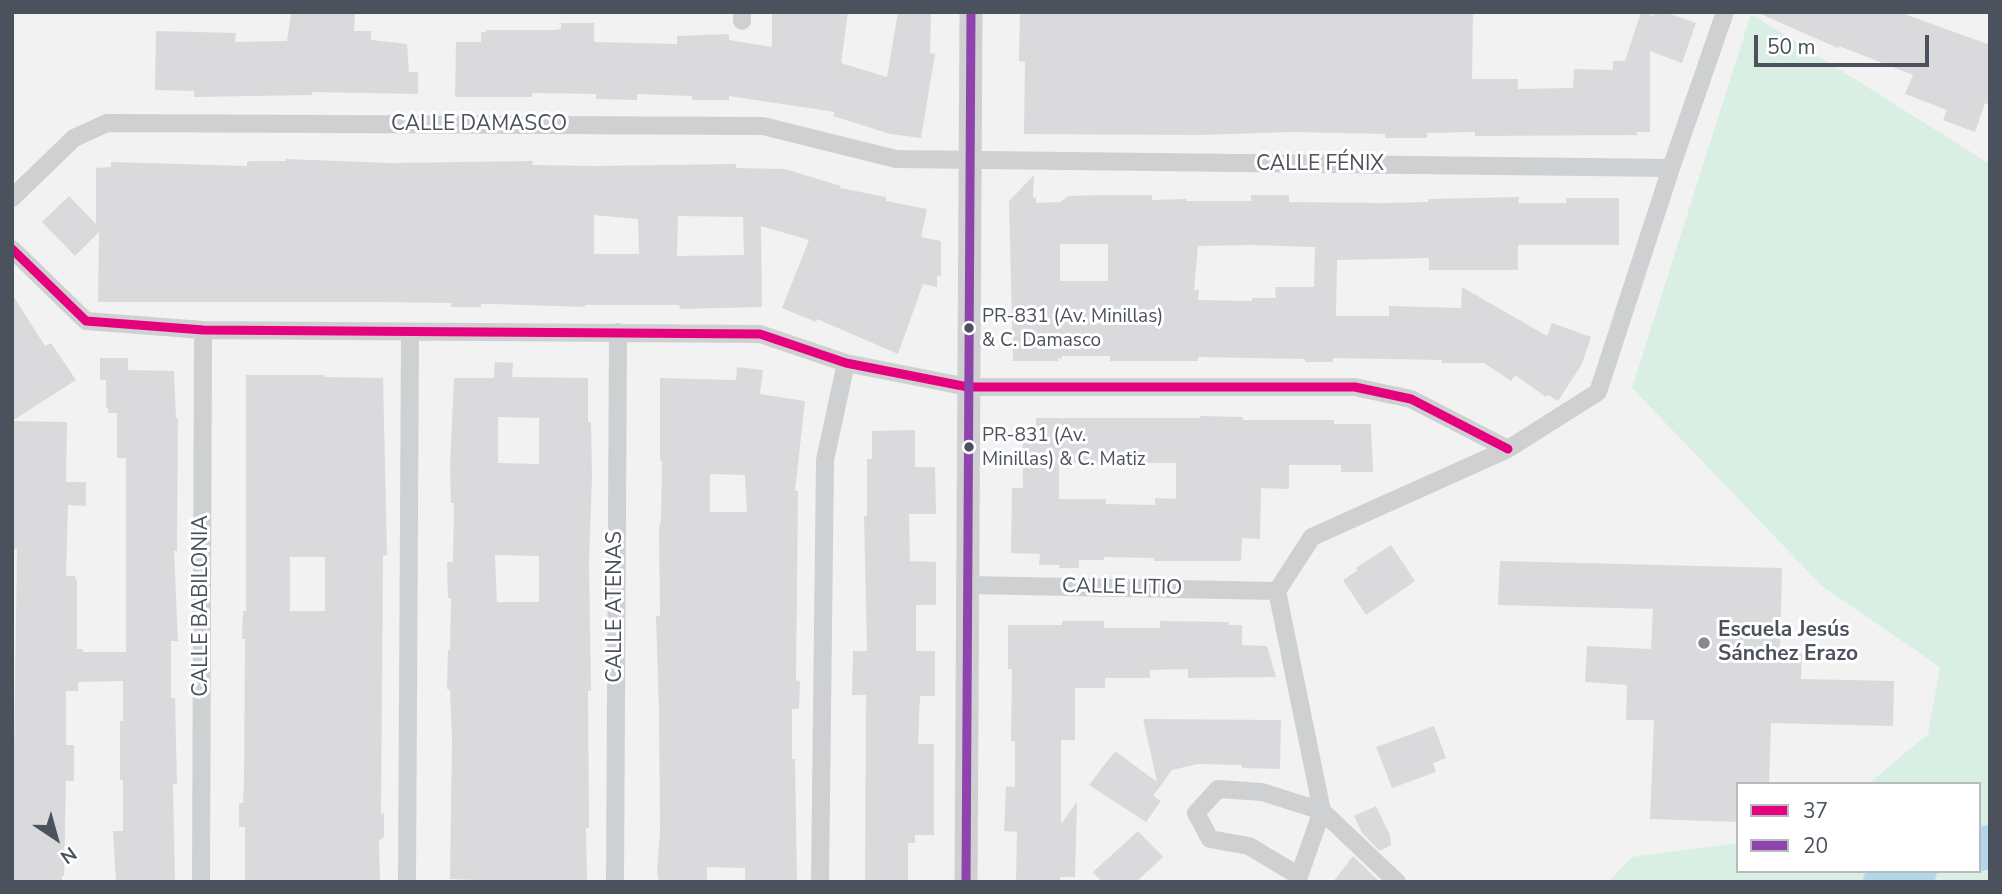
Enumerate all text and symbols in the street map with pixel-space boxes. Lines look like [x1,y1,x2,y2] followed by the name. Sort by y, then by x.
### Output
[1757,21,1932,65] scale bar
[1767,33,1816,61] text: 50 m
[391,112,567,138] street label: CALLE DAMASCO
[1256,152,1384,178] street label: CALLE FÉNIX
[982,306,1163,350] place label: PR-831 (Av. Minillas) & C. Damasco
[962,321,976,335] marker: PR-831 (Av. Minillas) & C. Damasco
[982,425,1146,469] place label: PR-831 (Av. Minillas) & C. Matiz
[962,440,976,454] marker: PR-831 (Av. Minillas) & C. Matiz
[189,515,215,697] street label: CALLE BABILONIA
[603,531,629,683] street label: CALLE ATENAS
[1062,574,1182,602] street label: CALLE LITIO
[1718,618,1858,668] place label: Escuela Jesús Sánchez Erazo
[1696,635,1712,651] marker: Escuela Jesús Sánchez Erazo
[1736,782,1981,873] legend
[1803,797,1828,825] text: 37
[21,803,91,873] north arrow
[1803,832,1828,860] text: 20
[55,840,82,870] text: N

